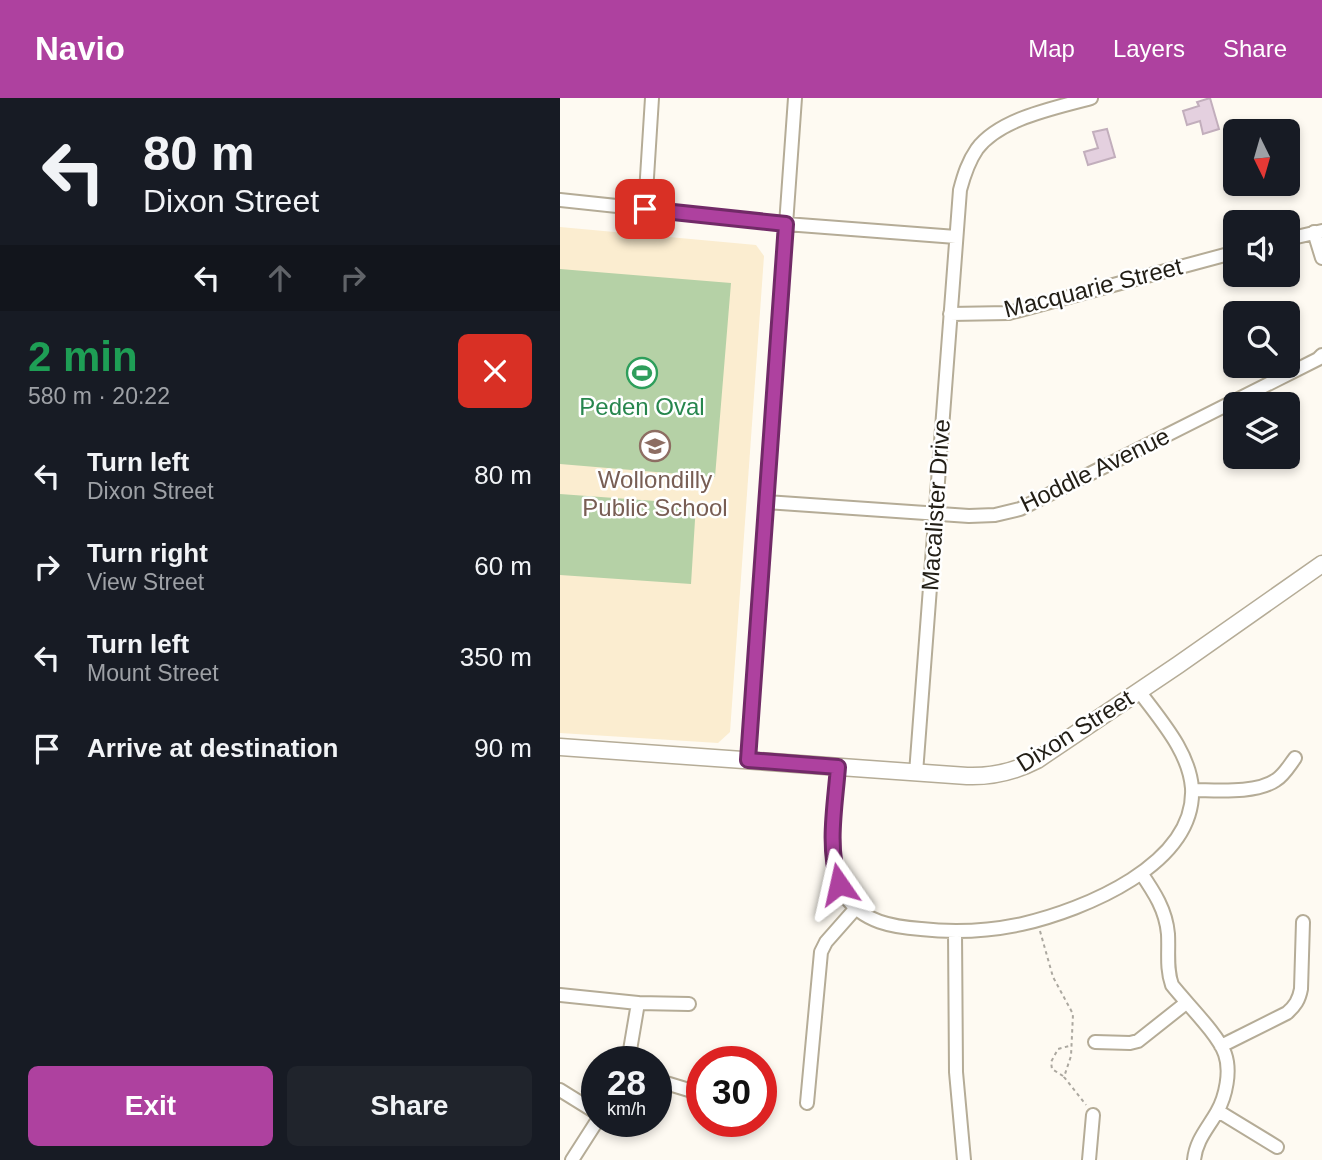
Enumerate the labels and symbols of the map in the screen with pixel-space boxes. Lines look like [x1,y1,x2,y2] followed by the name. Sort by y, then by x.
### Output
[1223,119,1300,196] north arrow
[615,179,675,239] pin
[1001,252,1185,323] street label: Macquarie Street
[625,356,659,390] sports icon: Peden Oval
[579,393,705,420] place label: Peden Oval
[916,418,955,592] street label: Macalister Drive
[1016,422,1174,517] street label: Hoddle Avenue
[638,429,672,463] school or university icon: Wollondilly Public School
[582,466,728,521] place label: Wollondilly Public School
[1012,684,1138,777] street label: Dixon Street
[802,847,876,921] position arrow
[686,1046,777,1137] speed limit sign: 30

